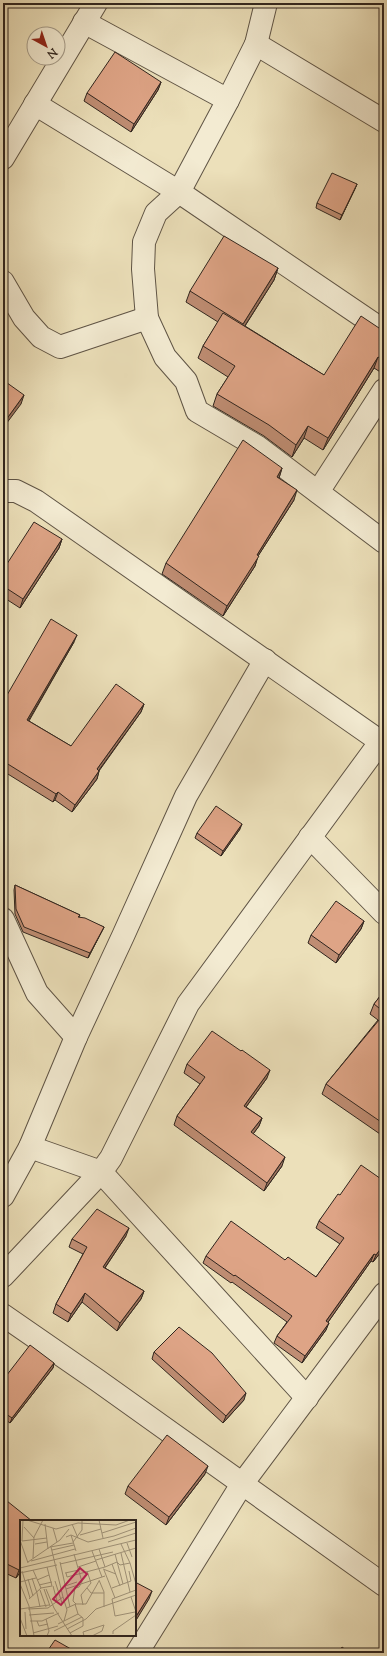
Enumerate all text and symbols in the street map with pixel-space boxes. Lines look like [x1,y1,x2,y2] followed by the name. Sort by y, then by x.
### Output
[26,26,66,66] north arrow
[43,43,61,62] text: N
[20,1520,136,1636] inset map

